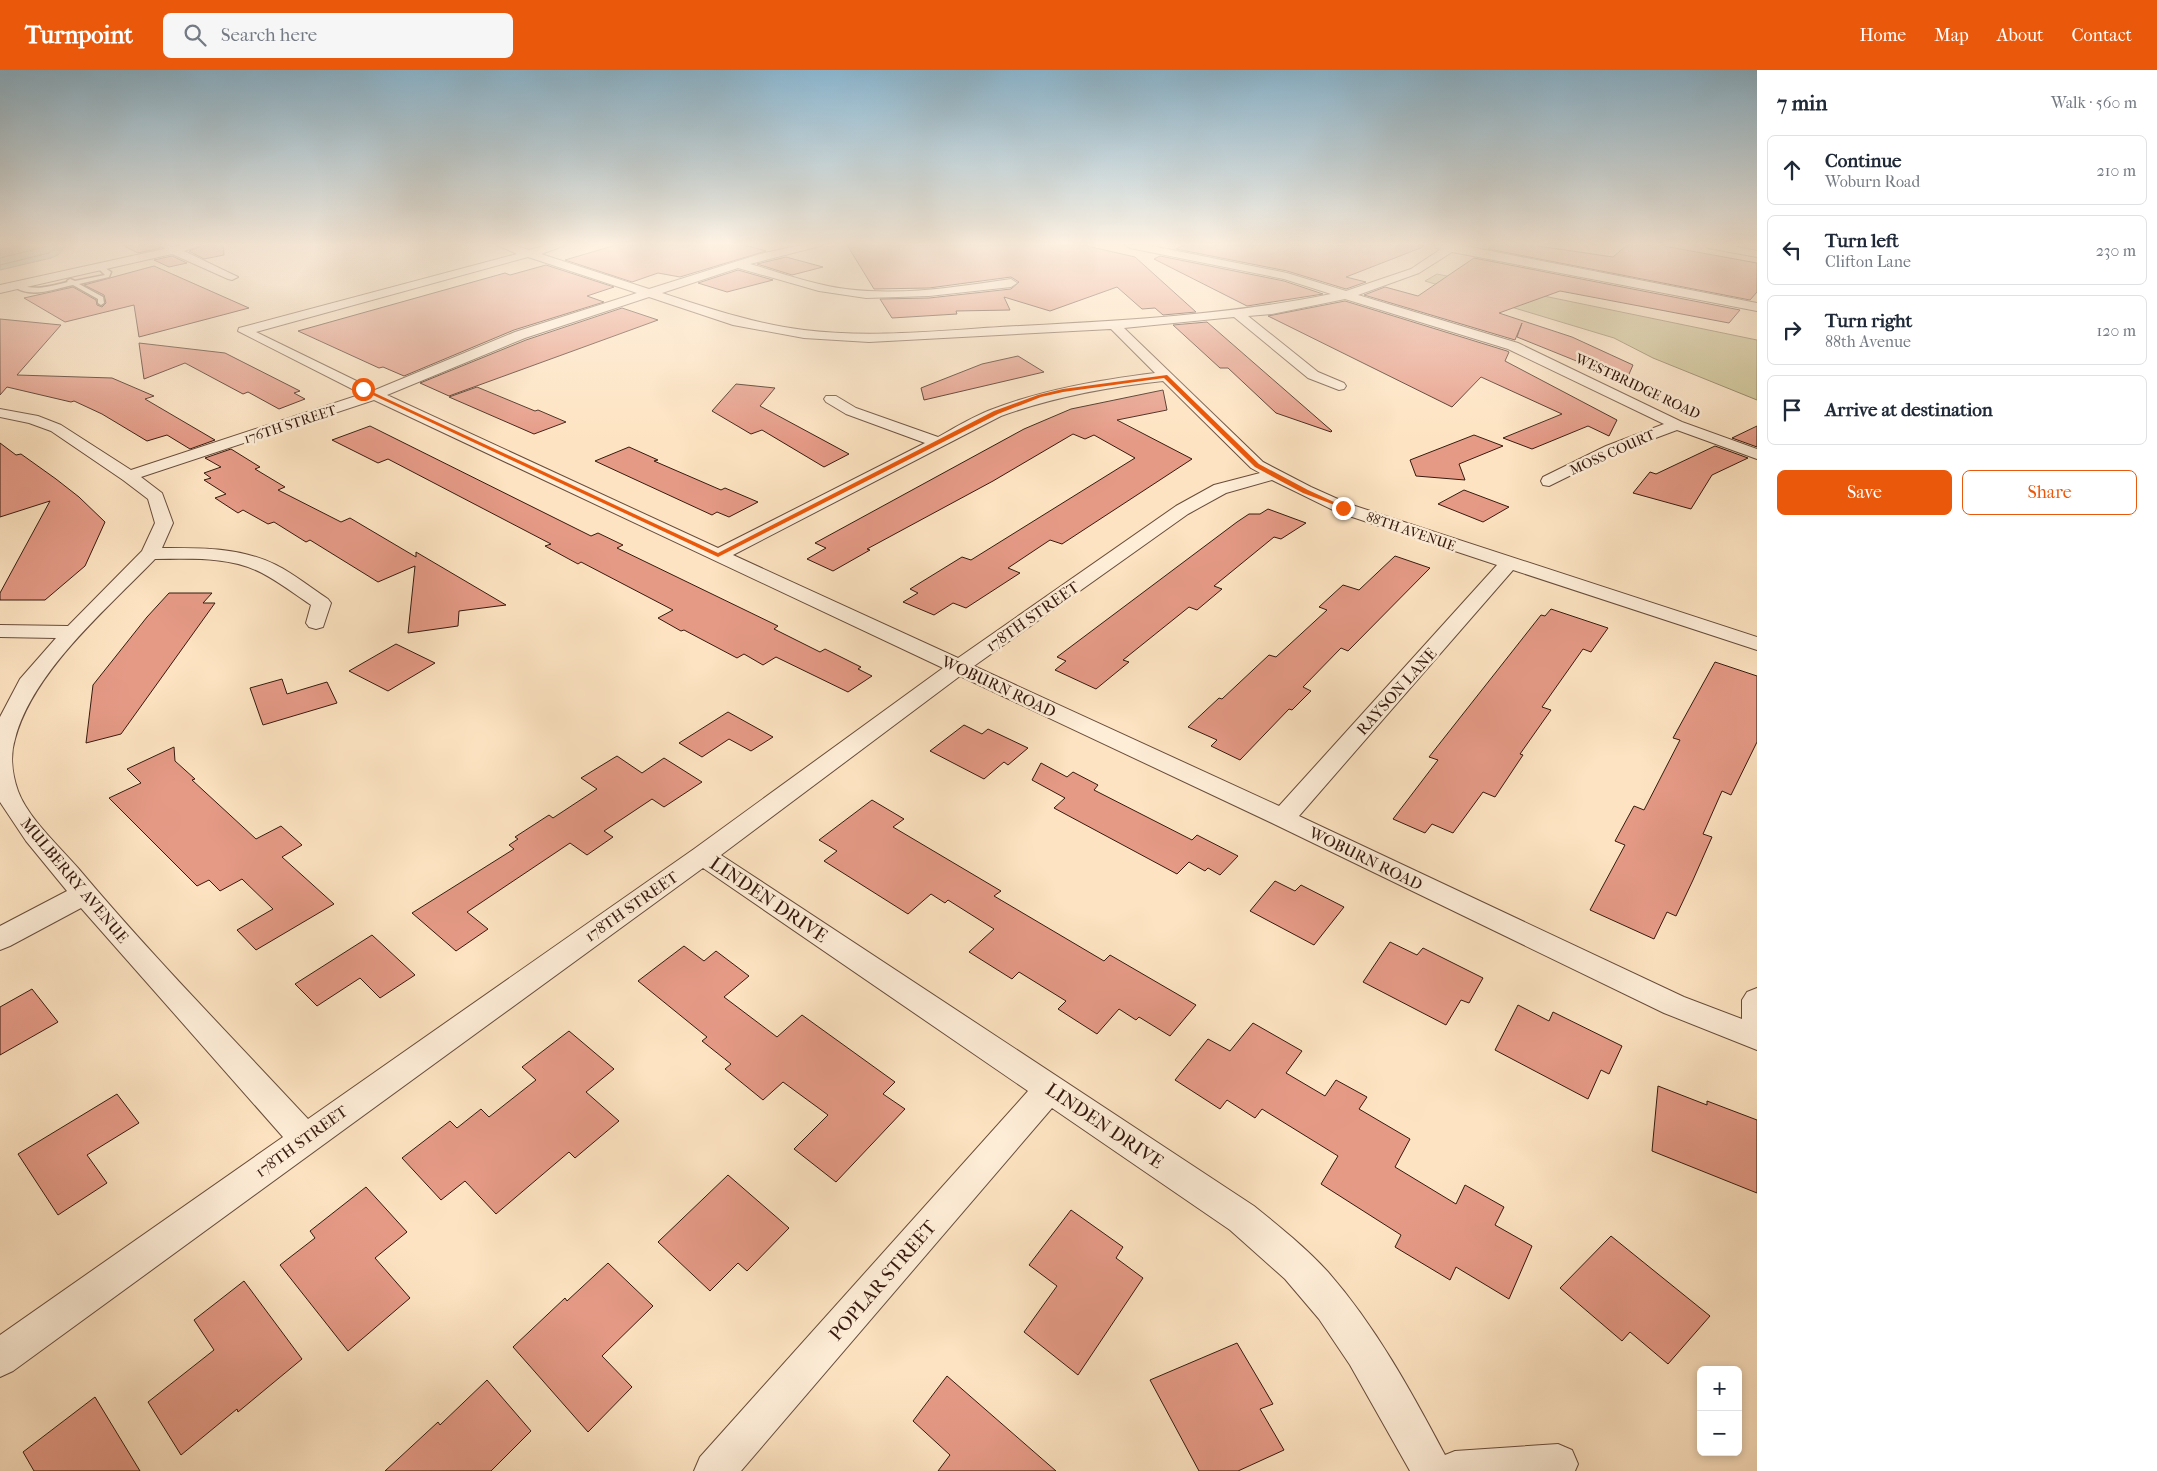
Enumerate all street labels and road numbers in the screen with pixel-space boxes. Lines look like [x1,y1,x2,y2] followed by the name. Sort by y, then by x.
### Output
[1572,350,1703,423] street label: WESTBRIDGE ROAD
[242,401,339,447] street label: 176TH STREET
[1567,426,1658,479] street label: MOSS COURT
[1364,508,1458,555] street label: 88TH AVENUE
[982,577,1083,656] street label: 178TH STREET
[1352,644,1441,739] street label: RAYSON LANE
[938,651,1059,721] street label: WOBURN ROAD
[17,814,133,947] street label: MULBERRY AVENUE
[1305,822,1426,894] street label: WOBURN ROAD
[705,852,832,948] street label: LINDEN DRIVE
[581,867,682,946] street label: 178TH STREET
[1041,1078,1168,1174] street label: LINDEN DRIVE
[251,1101,351,1181] street label: 178TH STREET
[825,1216,941,1345] street label: POPLAR STREET

